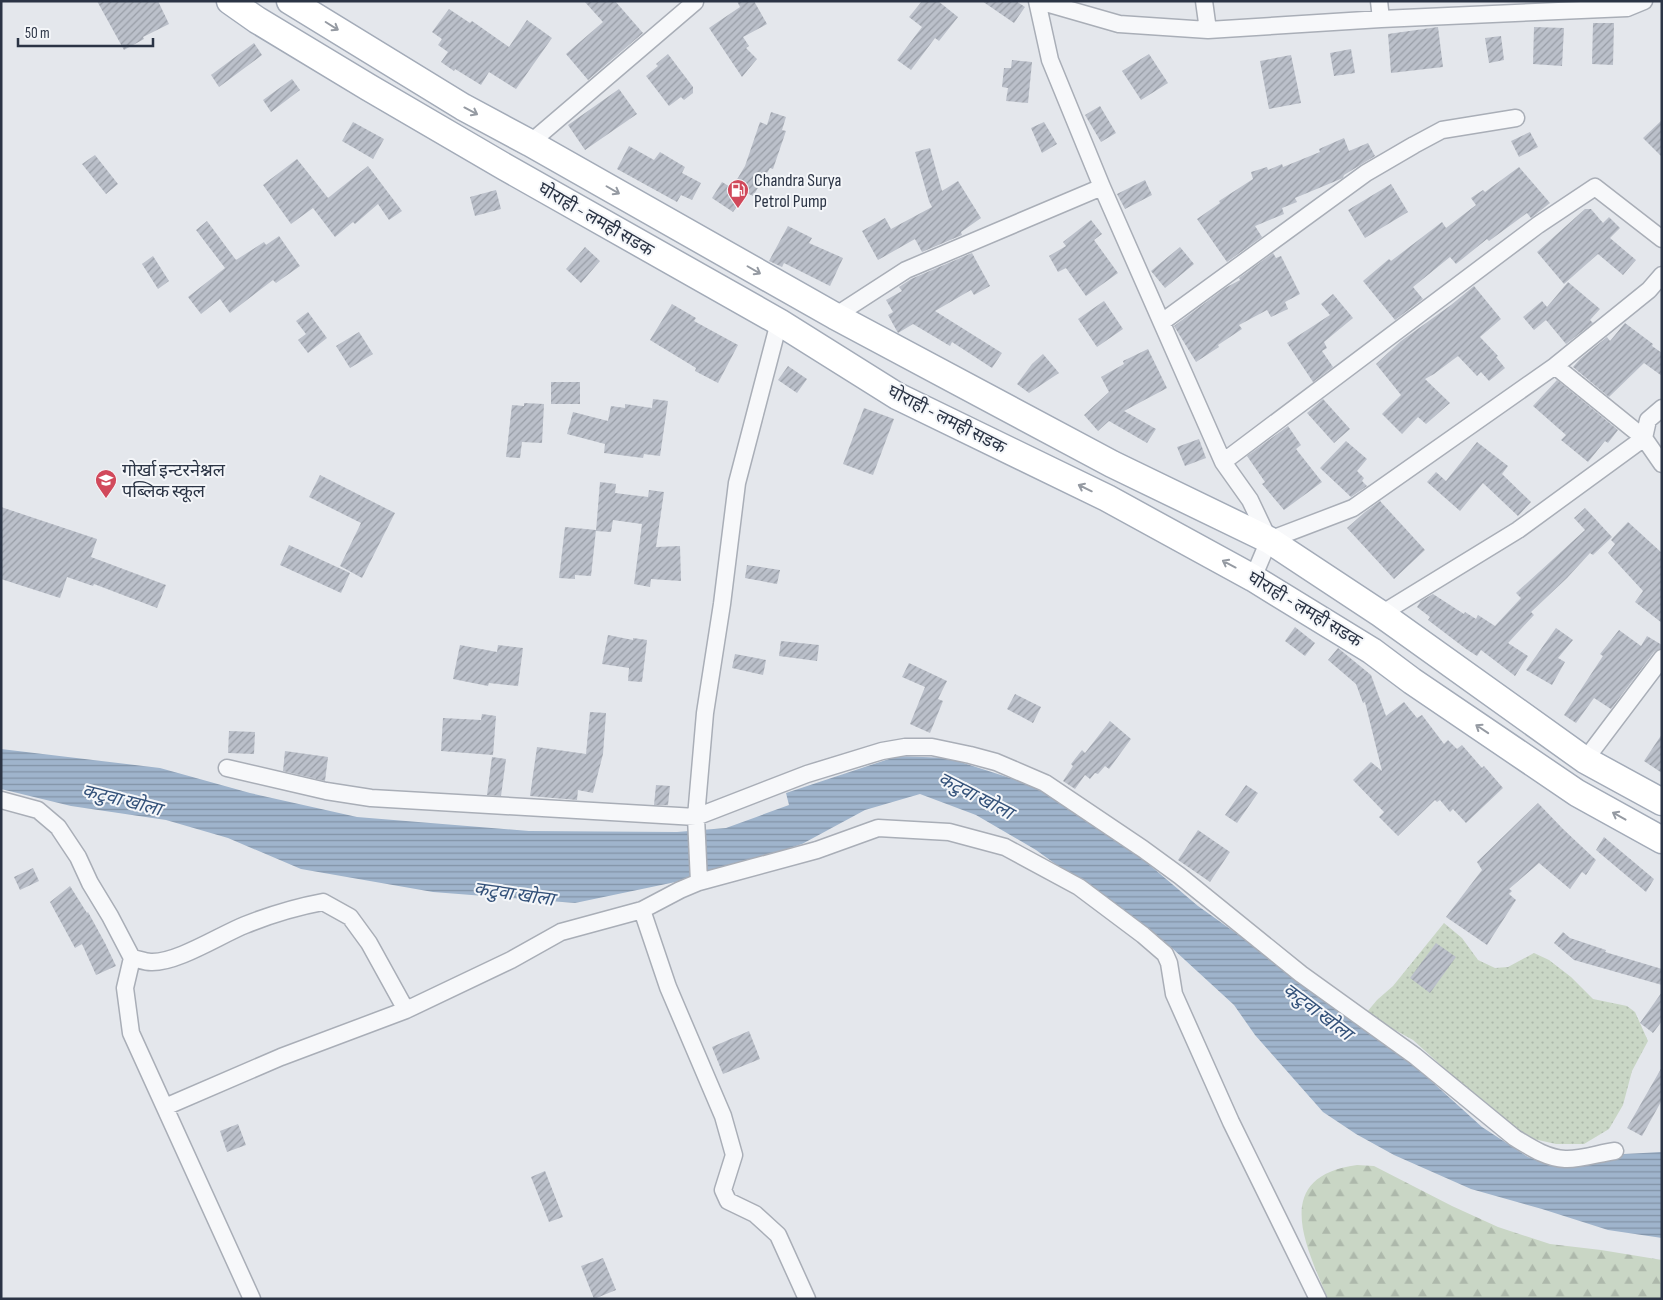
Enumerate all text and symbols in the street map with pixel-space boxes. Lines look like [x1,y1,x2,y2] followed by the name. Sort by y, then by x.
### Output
[18,15,152,47] scale bar
[325,22,339,32] one-way arrow
[25,24,50,43] text: 50 m
[463,107,478,116] one-way arrow
[754,170,841,212] place label: Chandra Surya Petrol Pump
[534,178,658,262] street label: घोराही - लमही सडक
[726,178,750,209] fuel station icon: Chandra Surya Petrol Pump
[605,185,620,195] one-way arrow
[747,265,762,275] one-way arrow
[884,381,1010,459] street label: घोराही - लमही सडक
[122,459,226,503] place label: गोर्खा इन्टरनेश्नल पब्लिक स्कूल
[94,468,118,499] school or university icon: गोर्खा इन्टरनेश्नल पब्लिक स्कूल
[1078,483,1093,493] one-way arrow
[1221,559,1236,569] one-way arrow
[1244,567,1367,652] street label: घोराही - लमही सडक
[1475,724,1489,734] one-way arrow
[934,767,1021,827] water label: कटुवा खोला
[80,779,168,822] water label: कटुवा खोला
[1612,811,1627,820] one-way arrow
[472,876,560,912] water label: कटुवा खोला
[1278,978,1360,1048] water label: कटुवा खोला

